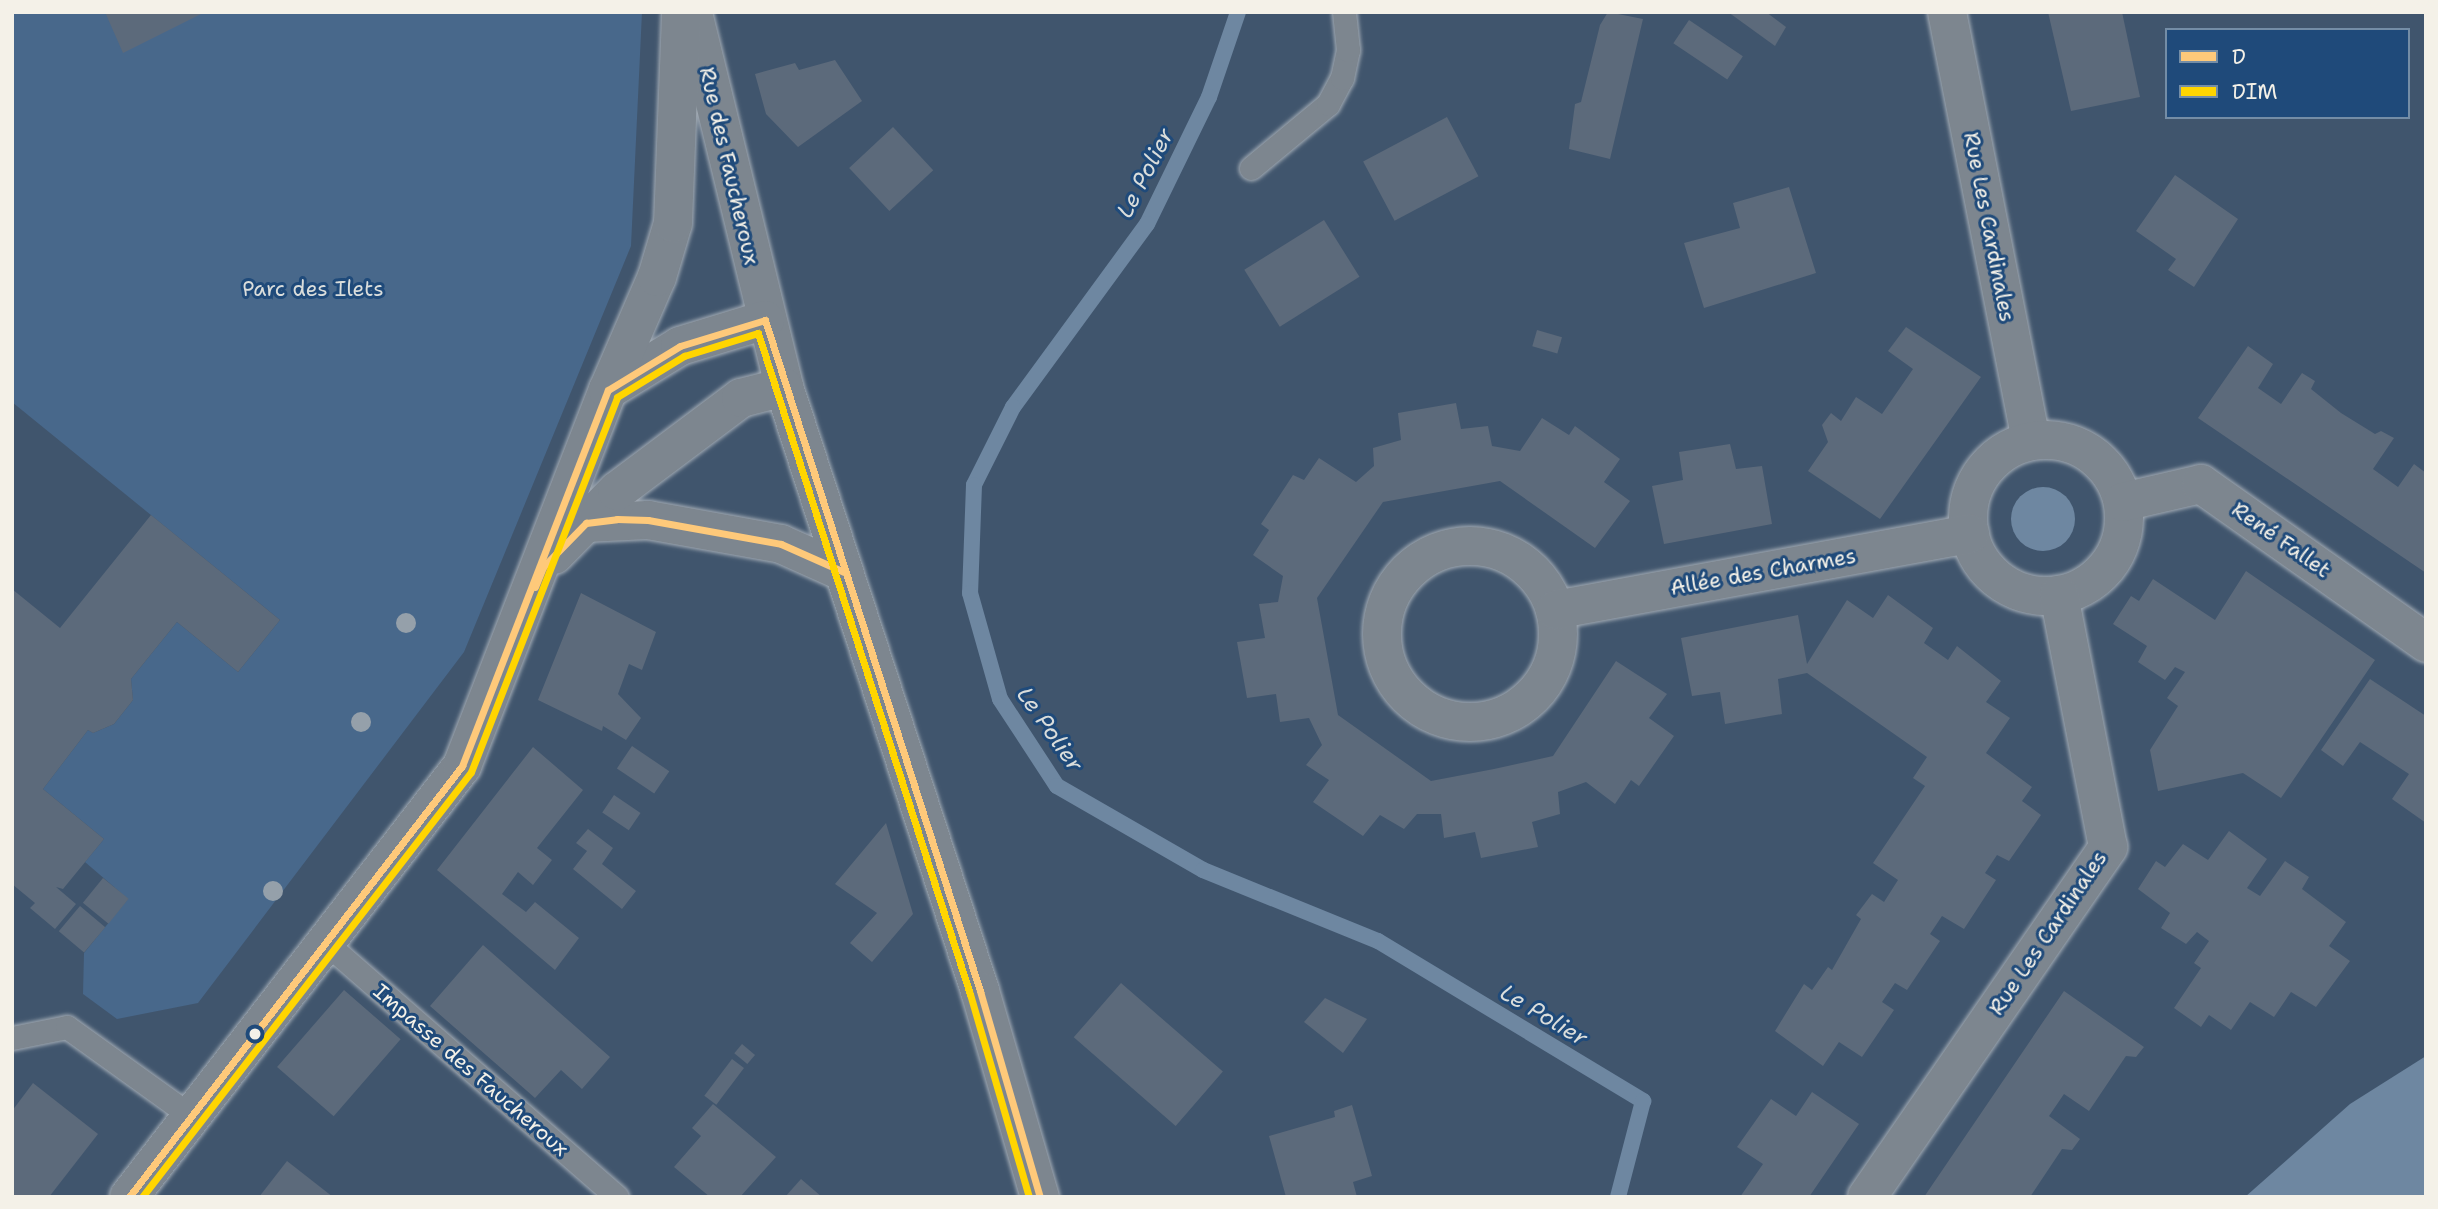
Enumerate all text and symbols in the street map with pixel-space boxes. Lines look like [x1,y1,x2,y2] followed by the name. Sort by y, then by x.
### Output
[2165,28,2410,119] legend
[2232,43,2246,71] text: D
[694,65,764,267] street label: Rue des Faucheroux
[2232,78,2277,106] text: DIM
[1111,123,1179,223] water label: Le Polier
[1958,130,2020,324] street label: Rue Les Cardinales
[242,276,384,302] park label: Parc des Ilets
[2227,497,2335,583] street label: René Fallet
[1668,543,1858,601] street label: Allée des Charmes
[1011,681,1089,777] water label: Le Polier
[1984,846,2112,1020] street label: Rue Les Cardinales
[368,978,574,1162] street label: Impasse des Faucheroux
[1495,978,1593,1052] water label: Le Polier
[248,1027,262,1041] unlabelled marker

